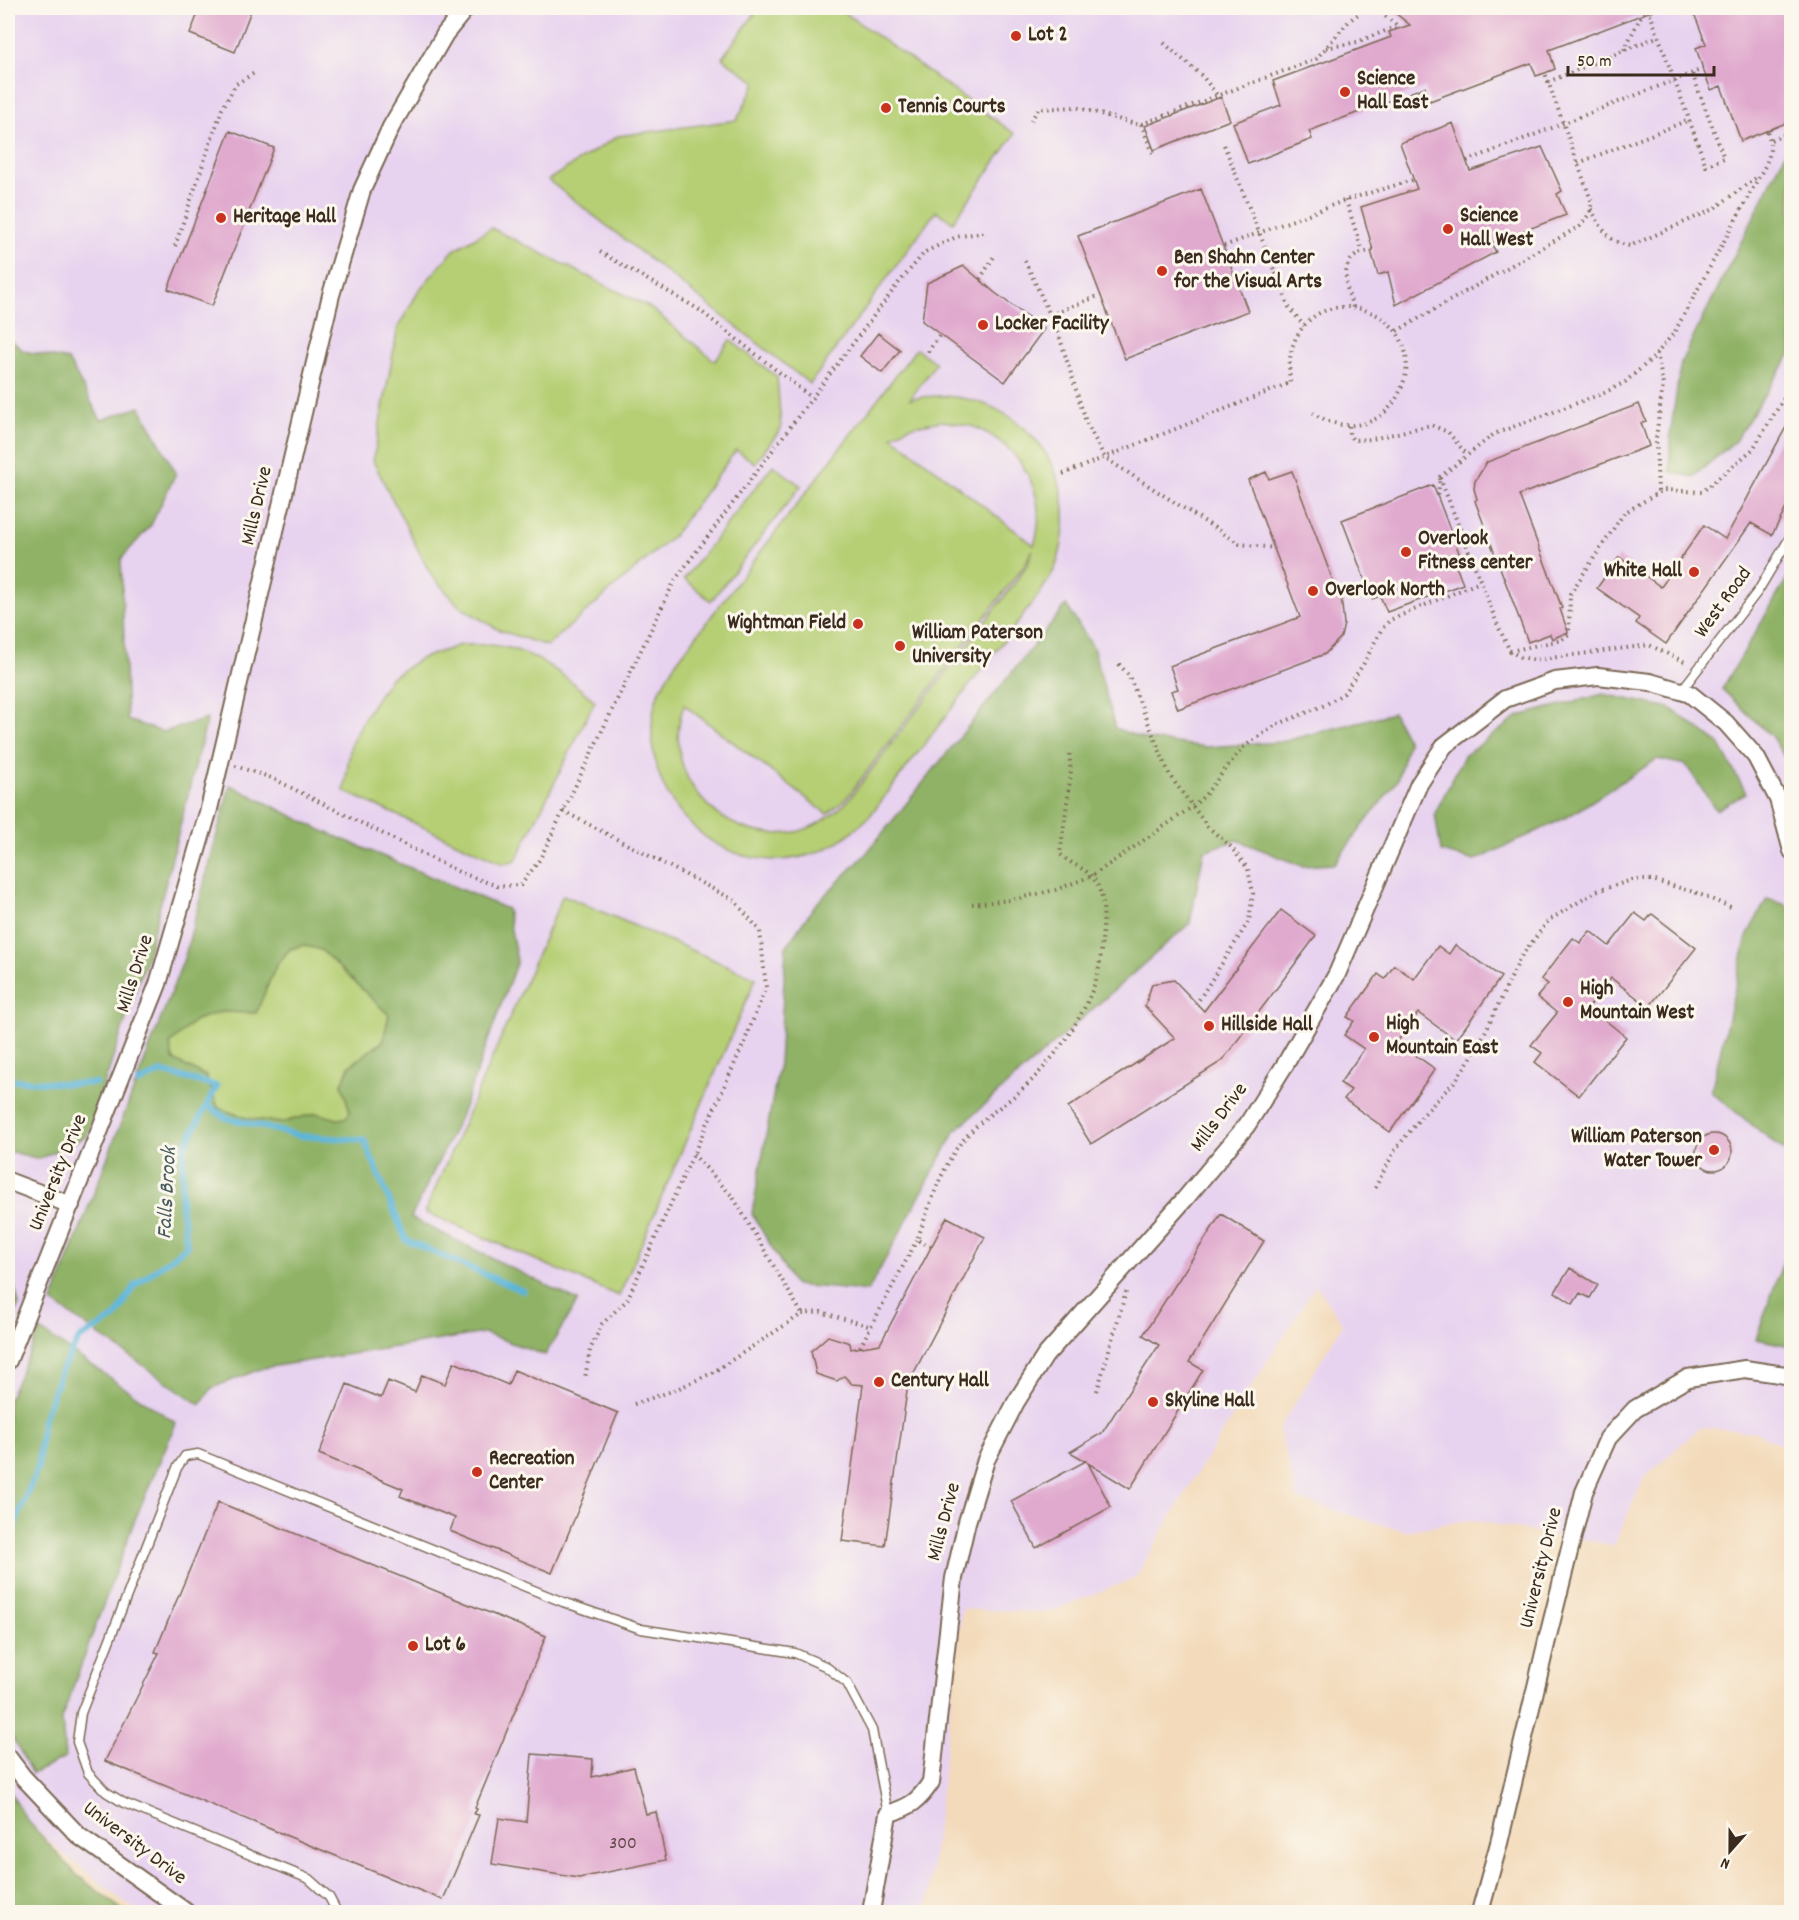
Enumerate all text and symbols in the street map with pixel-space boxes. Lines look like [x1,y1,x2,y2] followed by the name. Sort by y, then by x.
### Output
[1028,21,1068,51] place label: Lot 2
[1009,29,1023,43] marker: Lot 2
[1568,39,1714,77] scale bar
[1577,50,1612,75] text: 50 m
[1357,65,1429,119] place label: Science Hall East
[1338,85,1352,99] marker: Science Hall East
[898,93,1006,123] place label: Tennis Courts
[879,101,893,115] marker: Tennis Courts
[1460,202,1534,256] place label: Science Hall West
[233,203,337,233] place label: Heritage Hall
[214,211,228,225] marker: Heritage Hall
[1441,222,1455,236] marker: Science Hall West
[1173,244,1322,298] place label: Ben Shahn Center for the Visual Arts
[1155,264,1169,278] marker: Ben Shahn Center for the Visual Arts
[995,310,1110,340] place label: Locker Facility
[976,318,990,332] marker: Locker Facility
[234,464,282,548] street label: Mills Drive
[1418,525,1534,579] place label: Overlook Fitness center
[1399,545,1413,559] marker: Overlook Fitness center
[1604,557,1683,587] place label: White Hall
[1688,561,1760,645] street label: West Road
[1687,565,1701,579] marker: White Hall
[1325,576,1445,606] place label: Overlook North
[1306,584,1320,598] marker: Overlook North
[727,609,846,639] place label: Wightman Field
[851,617,865,631] marker: Wightman Field
[912,619,1043,673] place label: William Paterson University
[893,639,907,653] marker: William Paterson University
[109,931,163,1017] street label: Mills Drive
[1580,975,1694,1029] place label: High Mountain West
[1561,995,1575,1009] marker: High Mountain West
[1386,1010,1499,1064] place label: High Mountain East
[1221,1011,1314,1041] place label: Hillside Hall
[1202,1019,1216,1033] marker: Hillside Hall
[1367,1030,1381,1044] marker: High Mountain East
[1184,1077,1256,1159] street label: Mills Drive
[22,1110,96,1236] street label: University Drive
[1571,1123,1703,1177] place label: William Paterson Water Tower
[1707,1143,1721,1157] marker: William Paterson Water Tower
[150,1144,186,1240] water label: Falls Brook
[891,1367,990,1397] place label: Century Hall
[872,1375,886,1389] marker: Century Hall
[1165,1387,1256,1417] place label: Skyline Hall
[1146,1395,1160,1409] marker: Skyline Hall
[489,1445,575,1499] place label: Recreation Center
[470,1465,484,1479] marker: Recreation Center
[920,1479,970,1565] street label: Mills Drive
[1512,1504,1572,1632] street label: University Drive
[425,1631,466,1661] place label: Lot 6
[406,1639,420,1653] marker: Lot 6
[76,1795,192,1893] street label: University Drive
[1700,1821,1760,1881] north arrow
[609,1832,637,1857] house number: 300
[1718,1850,1733,1875] text: N

